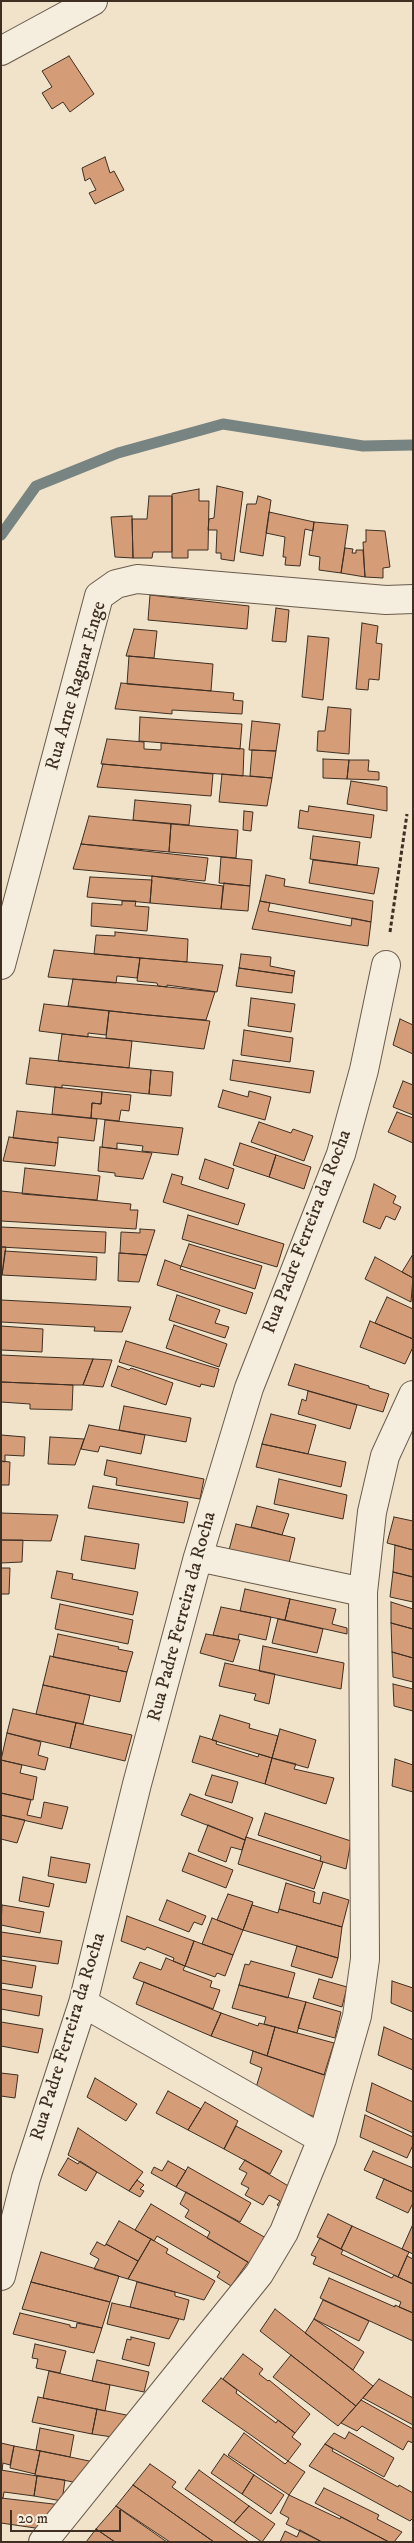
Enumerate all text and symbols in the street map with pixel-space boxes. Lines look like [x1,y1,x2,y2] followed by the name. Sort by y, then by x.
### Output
[42,599,112,773] street label: Rua Arne Ragnar Enge
[259,1127,357,1337] street label: Rua Padre Ferreira da Rocha
[144,1510,222,1724] street label: Rua Padre Ferreira da Rocha
[26,1930,112,2144] street label: Rua Padre Ferreira da Rocha
[12,2500,124,2532] scale bar
[18,2509,48,2528] text: 20 m

